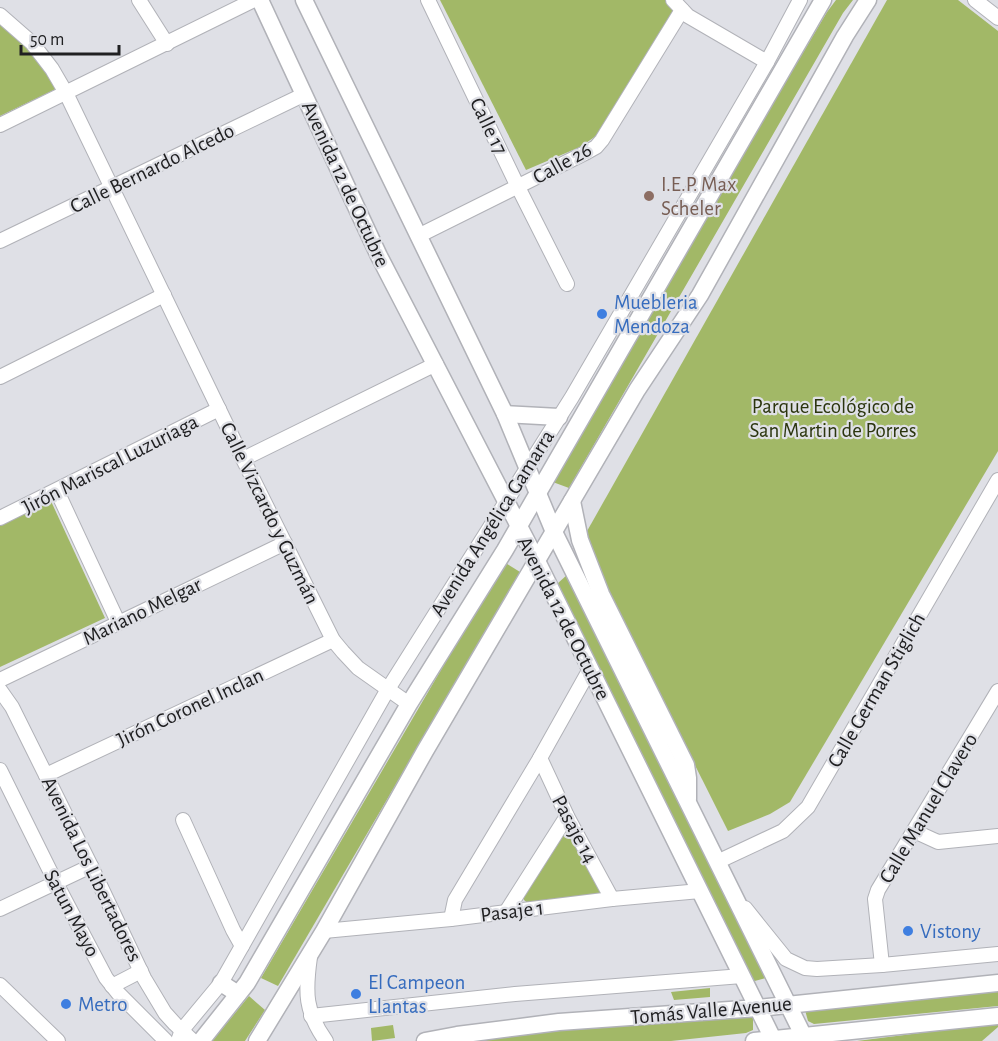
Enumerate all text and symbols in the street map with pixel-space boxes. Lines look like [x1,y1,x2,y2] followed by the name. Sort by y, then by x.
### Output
[21,18,118,56] scale bar
[30,31,64,49] text: 50 m
[466,95,511,158] street label: Calle 17
[298,98,393,270] street label: Avenida 12 de Octubre
[67,120,238,217] street label: Calle Bernardo Alcedo
[529,139,595,188] street label: Calle 26
[661,174,736,219] place label: I.E.P. Max Scheler
[642,189,656,203] marker: I.E.P. Max Scheler
[614,292,698,337] place label: Muebleria Mendoza
[595,307,609,321] marker: Muebleria Mendoza
[749,396,917,441] park label: Parque Ecológico de San Martin de Porres
[19,411,202,518] street label: Jirón Mariscal Luzuriaga
[216,419,323,607] street label: Calle Vizcardo y Guzmán
[427,426,559,620] street label: Avenida Angélica Gamarra
[513,533,614,703] street label: Avenida 12 de Octubre
[80,574,205,649] street label: Mariano Melgar
[824,609,929,771] street label: Calle German Stiglich
[114,664,267,751] street label: Jirón Coronel Inclan
[875,730,981,887] street label: Calle Manuel Clavero
[38,774,145,965] street label: Avenida Los Libertadores
[548,792,601,867] street label: Pasaje 14
[40,866,103,960] street label: Satun Mayo
[479,897,545,926] street label: Pasaje 1
[920,921,981,942] place label: Vistony
[901,924,915,938] marker: Vistony
[368,972,465,1017] place label: El Campeon Llantas
[349,987,363,1001] marker: El Campeon Llantas
[629,993,793,1028] street label: Tomás Valle Avenue
[78,994,128,1015] place label: Metro
[59,997,73,1011] marker: Metro

